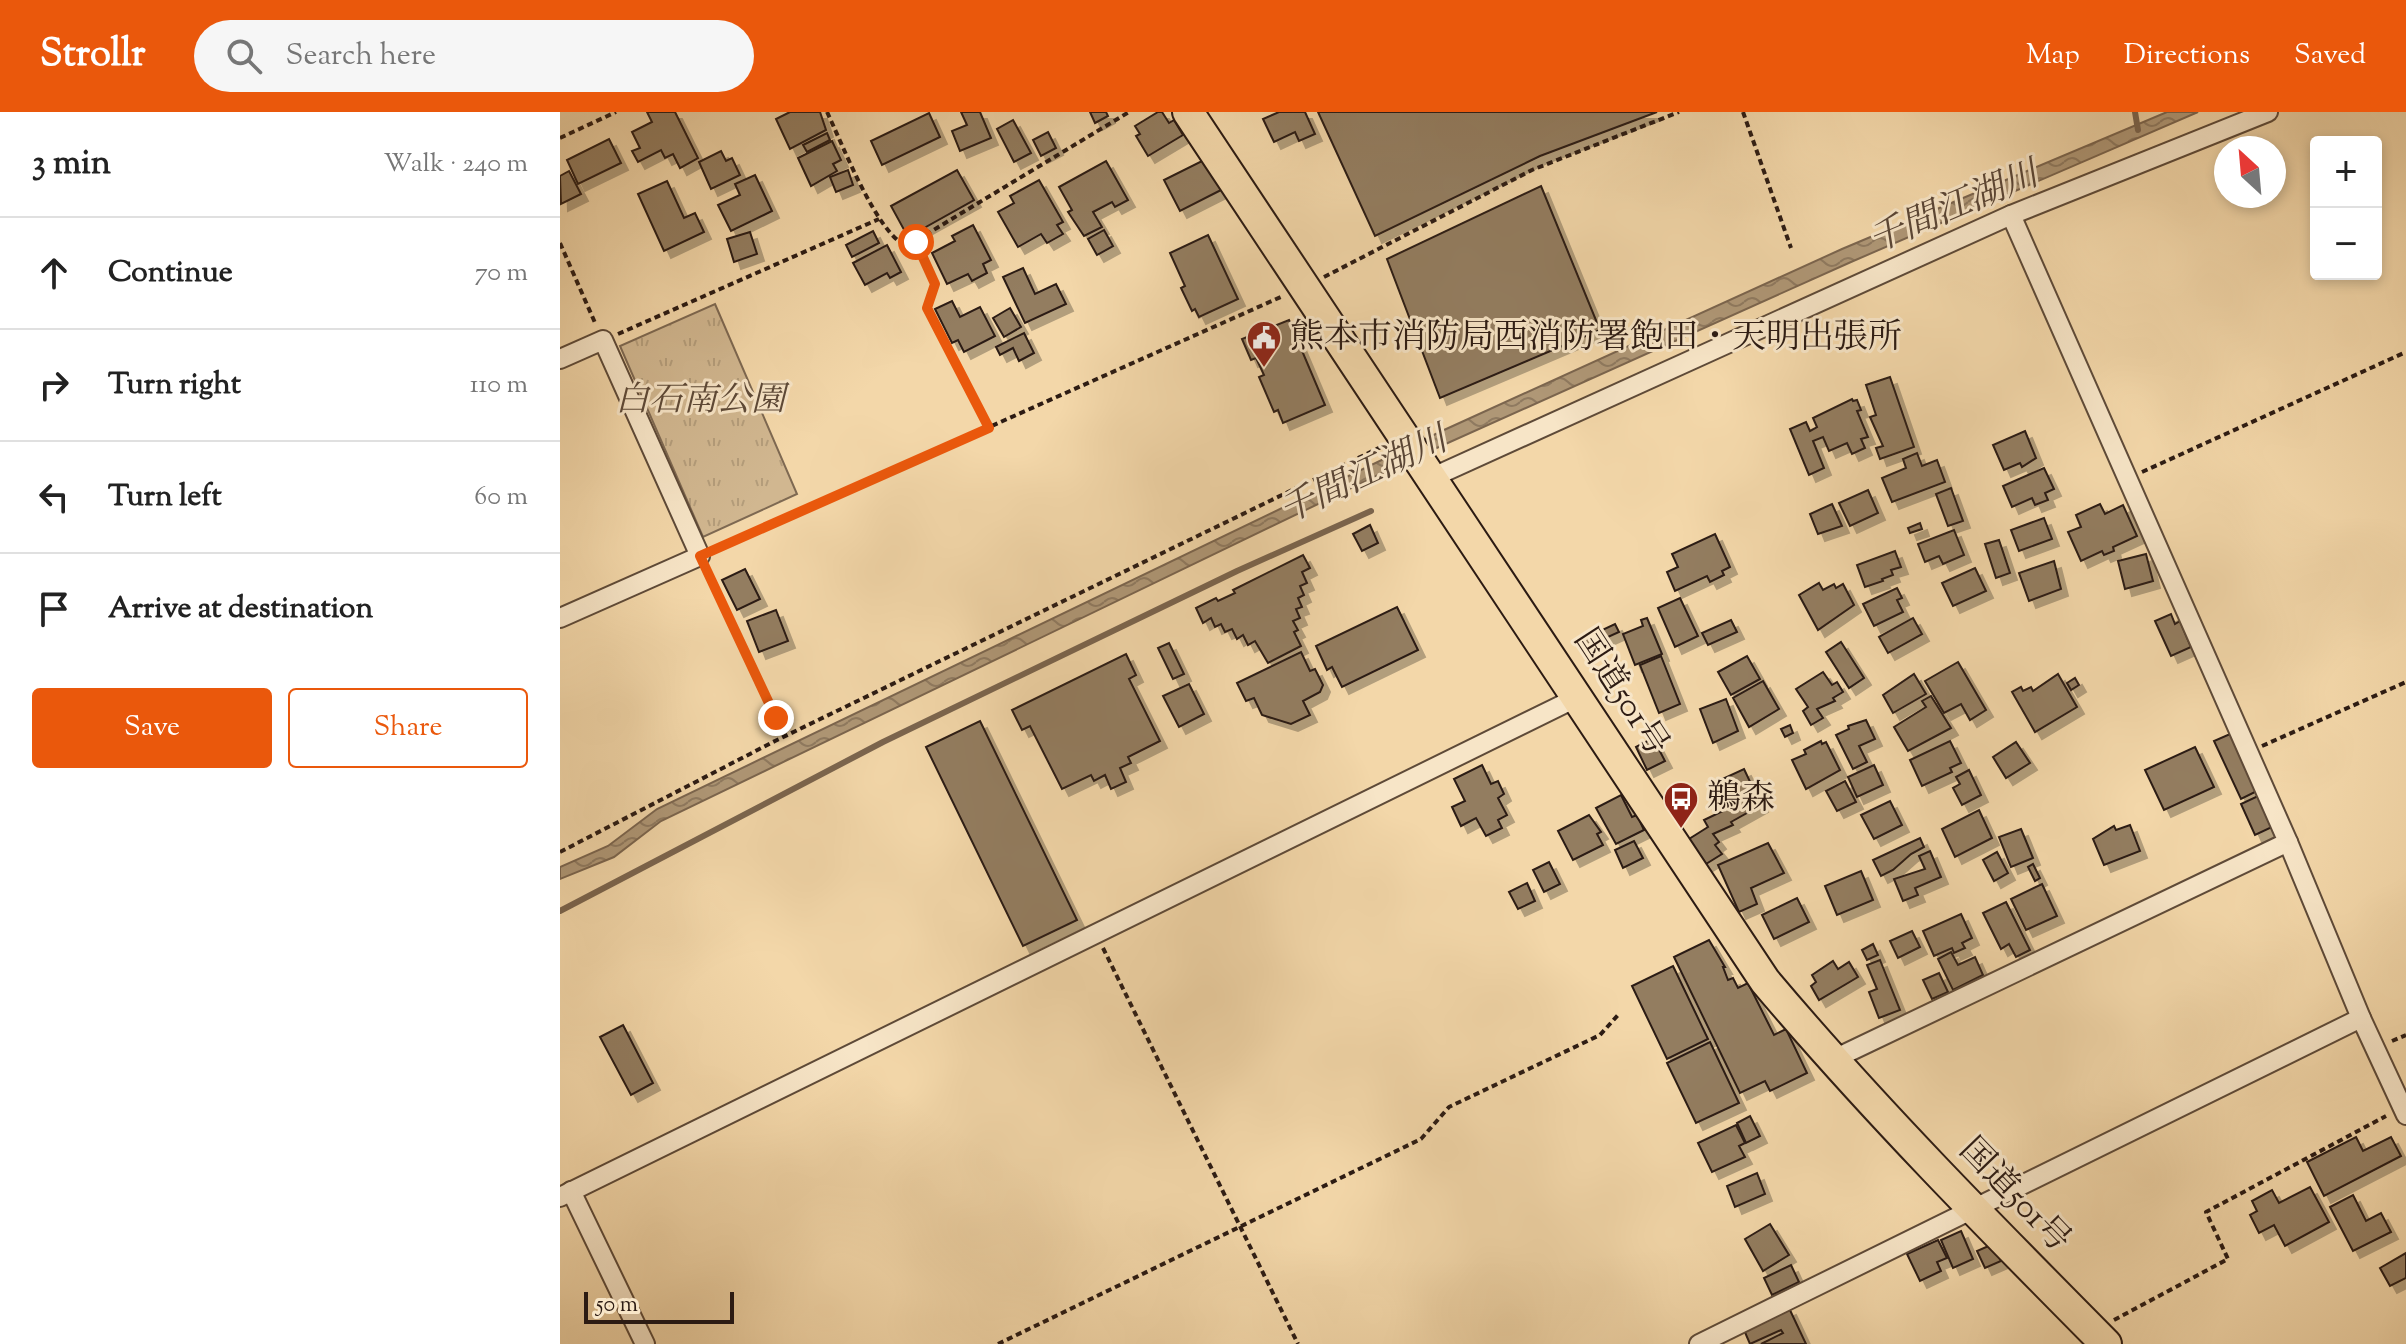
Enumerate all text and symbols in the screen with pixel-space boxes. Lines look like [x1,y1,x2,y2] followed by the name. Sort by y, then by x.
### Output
[194,20,754,92] search box
[40,29,146,83] text: Strollr
[222,34,266,78] icon: search
[286,35,436,78] text: Search here
[2026,36,2080,76] text: Map
[2124,36,2250,76] text: Directions
[2294,36,2366,76] text: Saved
[2214,136,2286,208] north arrow
[2310,136,2382,280] map controls
[2310,136,2382,208] button: +
[32,140,111,189] text: 3 min
[384,146,528,183] text: Walk · 240 m
[1861,148,2051,268] water label: 千間江湖川
[2310,208,2382,280] button: −
[898,224,934,260] route start
[32,251,76,295] icon: ahead
[108,252,233,295] text: Continue
[475,255,528,292] text: 70 m
[1290,314,1902,363] place label: 熊本市消防局西消防署飽田・天明出張所
[1245,319,1283,369] public building icon: 熊本市消防局西消防署飽田・天明出張所
[32,363,76,407] icon: right
[108,364,241,407] text: Turn right
[470,367,528,404] text: 110 m
[615,377,790,426] park label: 白石南公園
[1271,414,1460,539] water label: 千間江湖川
[32,475,76,519] icon: left
[108,476,222,519] text: Turn left
[474,479,528,516] text: 60 m
[32,587,76,631] icon: arrive
[108,588,373,631] text: Arrive at destination
[1561,620,1679,766] street label: 国道501号
[32,688,272,768] button: Save
[288,688,528,768] button: Share
[758,700,794,736] route end
[1707,775,1775,824] place label: 鵜森
[1662,780,1700,830] bus stop icon: 鵜森
[1947,1128,2081,1264] street label: 国道501号
[584,1288,734,1324] scale bar
[596,1290,638,1322] text: 50 m

